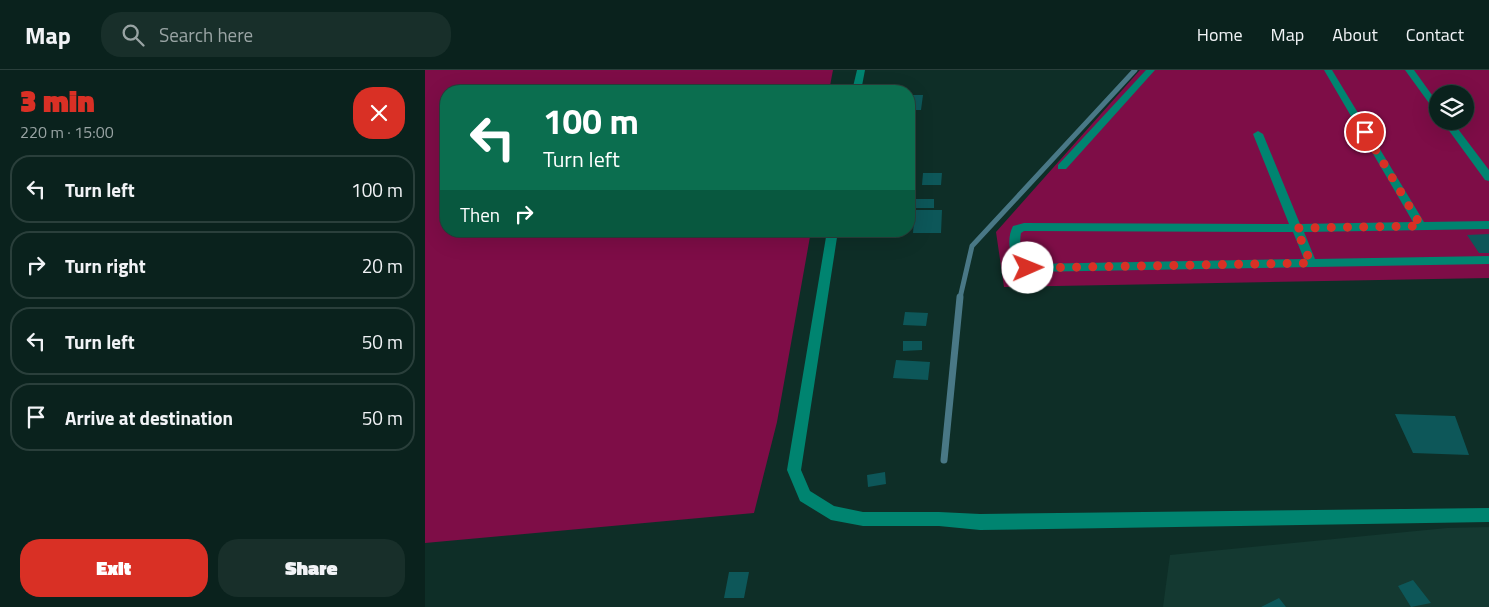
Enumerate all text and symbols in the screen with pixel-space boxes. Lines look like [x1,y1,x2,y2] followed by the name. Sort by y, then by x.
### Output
[101,12,451,57] search box
[25,17,71,53] text: Map
[159,20,253,49] text: Search here
[119,21,147,49] icon: search
[1197,21,1243,48] text: Home
[1271,21,1304,48] text: Map
[1332,21,1378,48] text: About
[1406,21,1464,48] text: Contact
[20,78,95,124] text: 3 min
[1429,85,1474,130] map controls
[1429,85,1474,130] button: layers
[353,87,405,139] button: close
[543,94,639,148] text: 100 m
[460,105,525,170] icon: left
[1344,111,1386,153] pin
[1351,118,1379,146] icon: arrive
[20,120,114,144] text: 220 m · 15:00
[543,142,620,176] text: Turn left
[22,175,50,203] icon: left
[65,175,135,204] text: Turn left
[351,175,403,204] text: 100 m
[460,200,500,229] text: Then
[510,200,538,228] icon: right
[1001,241,1053,293] position arrow
[22,251,50,279] icon: right
[65,251,146,280] text: Turn right
[362,251,403,280] text: 20 m
[22,327,50,355] icon: left
[65,327,135,356] text: Turn left
[362,327,403,356] text: 50 m
[22,403,50,431] icon: arrive
[65,403,233,432] text: Arrive at destination
[362,403,403,432] text: 50 m
[20,539,208,597] button: Exit
[218,539,405,597] button: Share

